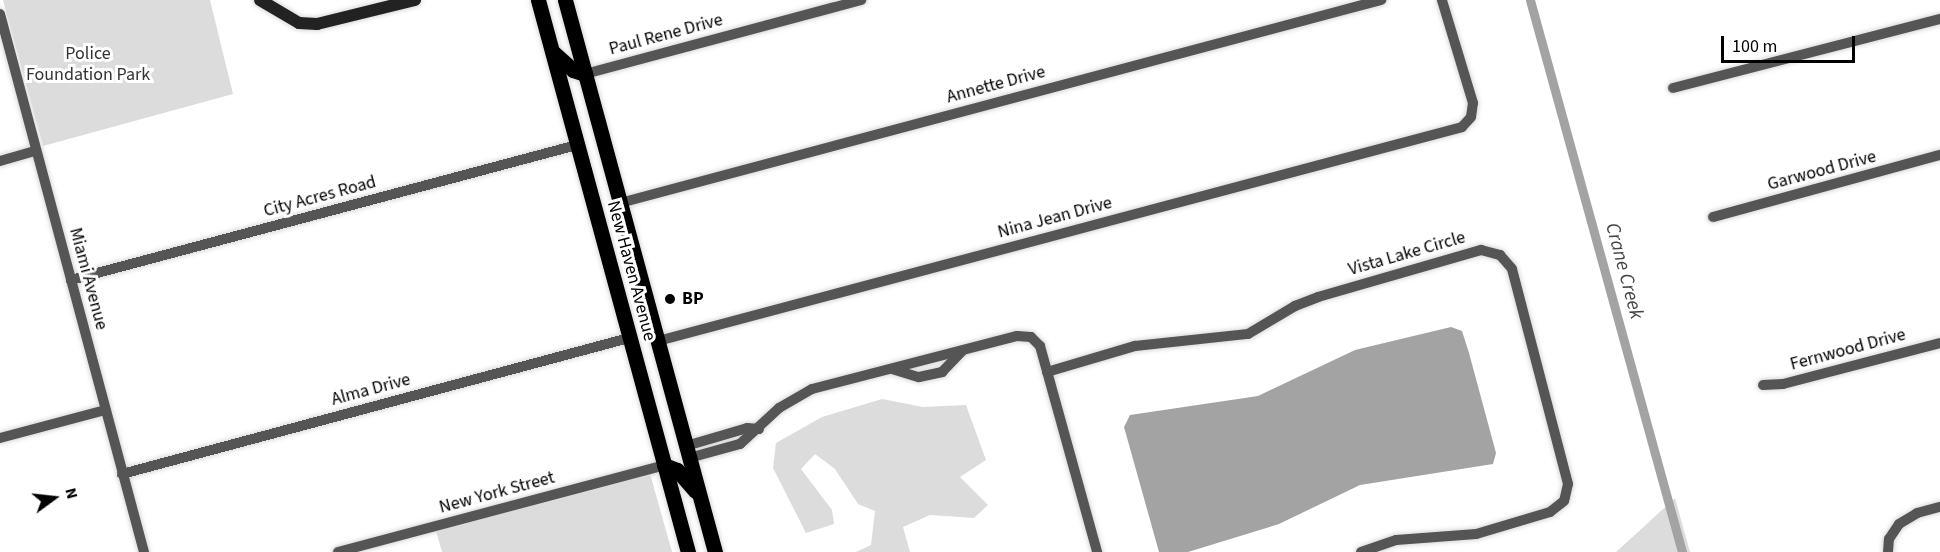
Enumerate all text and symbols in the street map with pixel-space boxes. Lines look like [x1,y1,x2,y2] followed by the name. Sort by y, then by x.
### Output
[607,9,725,61] street label: Paul Rene Drive
[1724,24,1858,62] scale bar
[1732,34,1777,59] text: 100 m
[26,44,150,86] park label: Police Foundation Park
[944,61,1048,109] street label: Annette Drive
[1765,146,1879,196] street label: Garwood Drive
[261,172,379,222] street label: City Acres Road
[995,192,1115,244] street label: Nina Jean Drive
[602,199,660,343] street label: New Haven Avenue
[1600,220,1648,322] water label: Crane Creek
[64,225,112,333] street label: Miami Avenue
[1346,227,1468,281] street label: Vista Lake Circle
[682,288,704,310] place label: BP
[663,292,677,306] marker: BP
[1788,324,1908,376] street label: Fernwood Drive
[329,369,413,411] street label: Alma Drive
[437,467,557,519] street label: New York Street
[24,468,84,528] north arrow
[59,485,83,501] text: N

